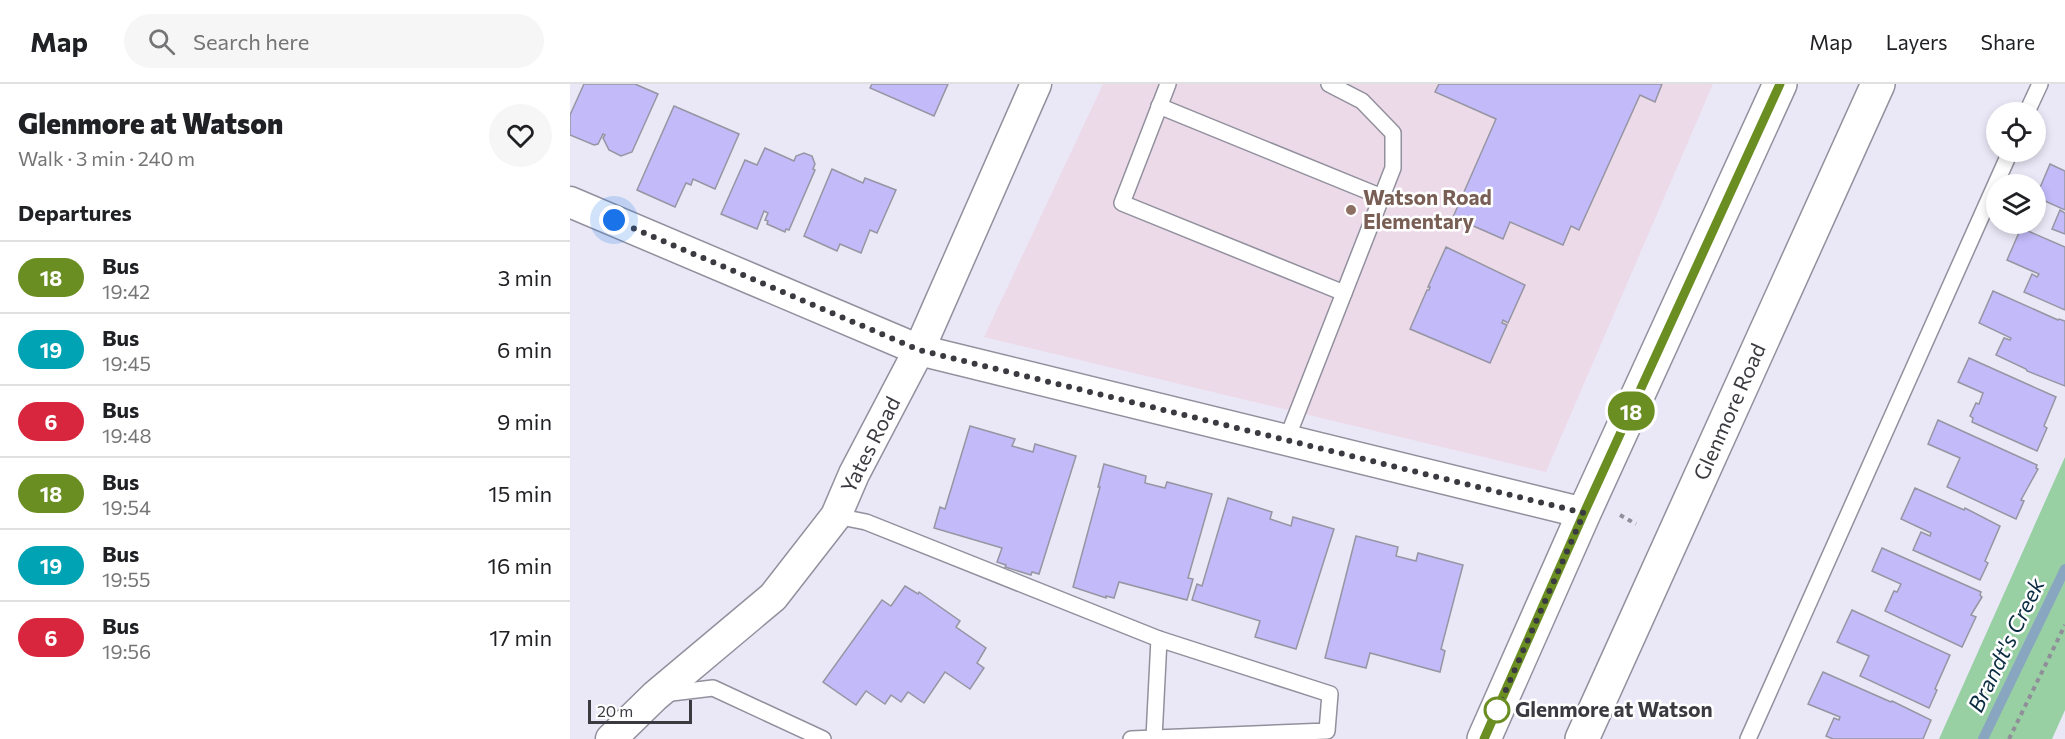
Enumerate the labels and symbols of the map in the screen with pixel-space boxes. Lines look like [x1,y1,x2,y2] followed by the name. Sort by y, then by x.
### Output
[1363,184,1492,233] place label: Watson Road Elementary
[1344,203,1358,217] marker: Watson Road Elementary
[599,205,629,235] your location
[1687,339,1770,484] street label: Glenmore Road
[835,392,905,497] street label: Yates Road
[1604,392,1658,430] line badge: 18
[1961,572,2050,716] water label: Brandt's Creek
[1515,696,1713,721] place label: Glenmore at Watson
[588,697,692,724] scale bar
[1484,697,1510,723] marker: Glenmore at Watson

